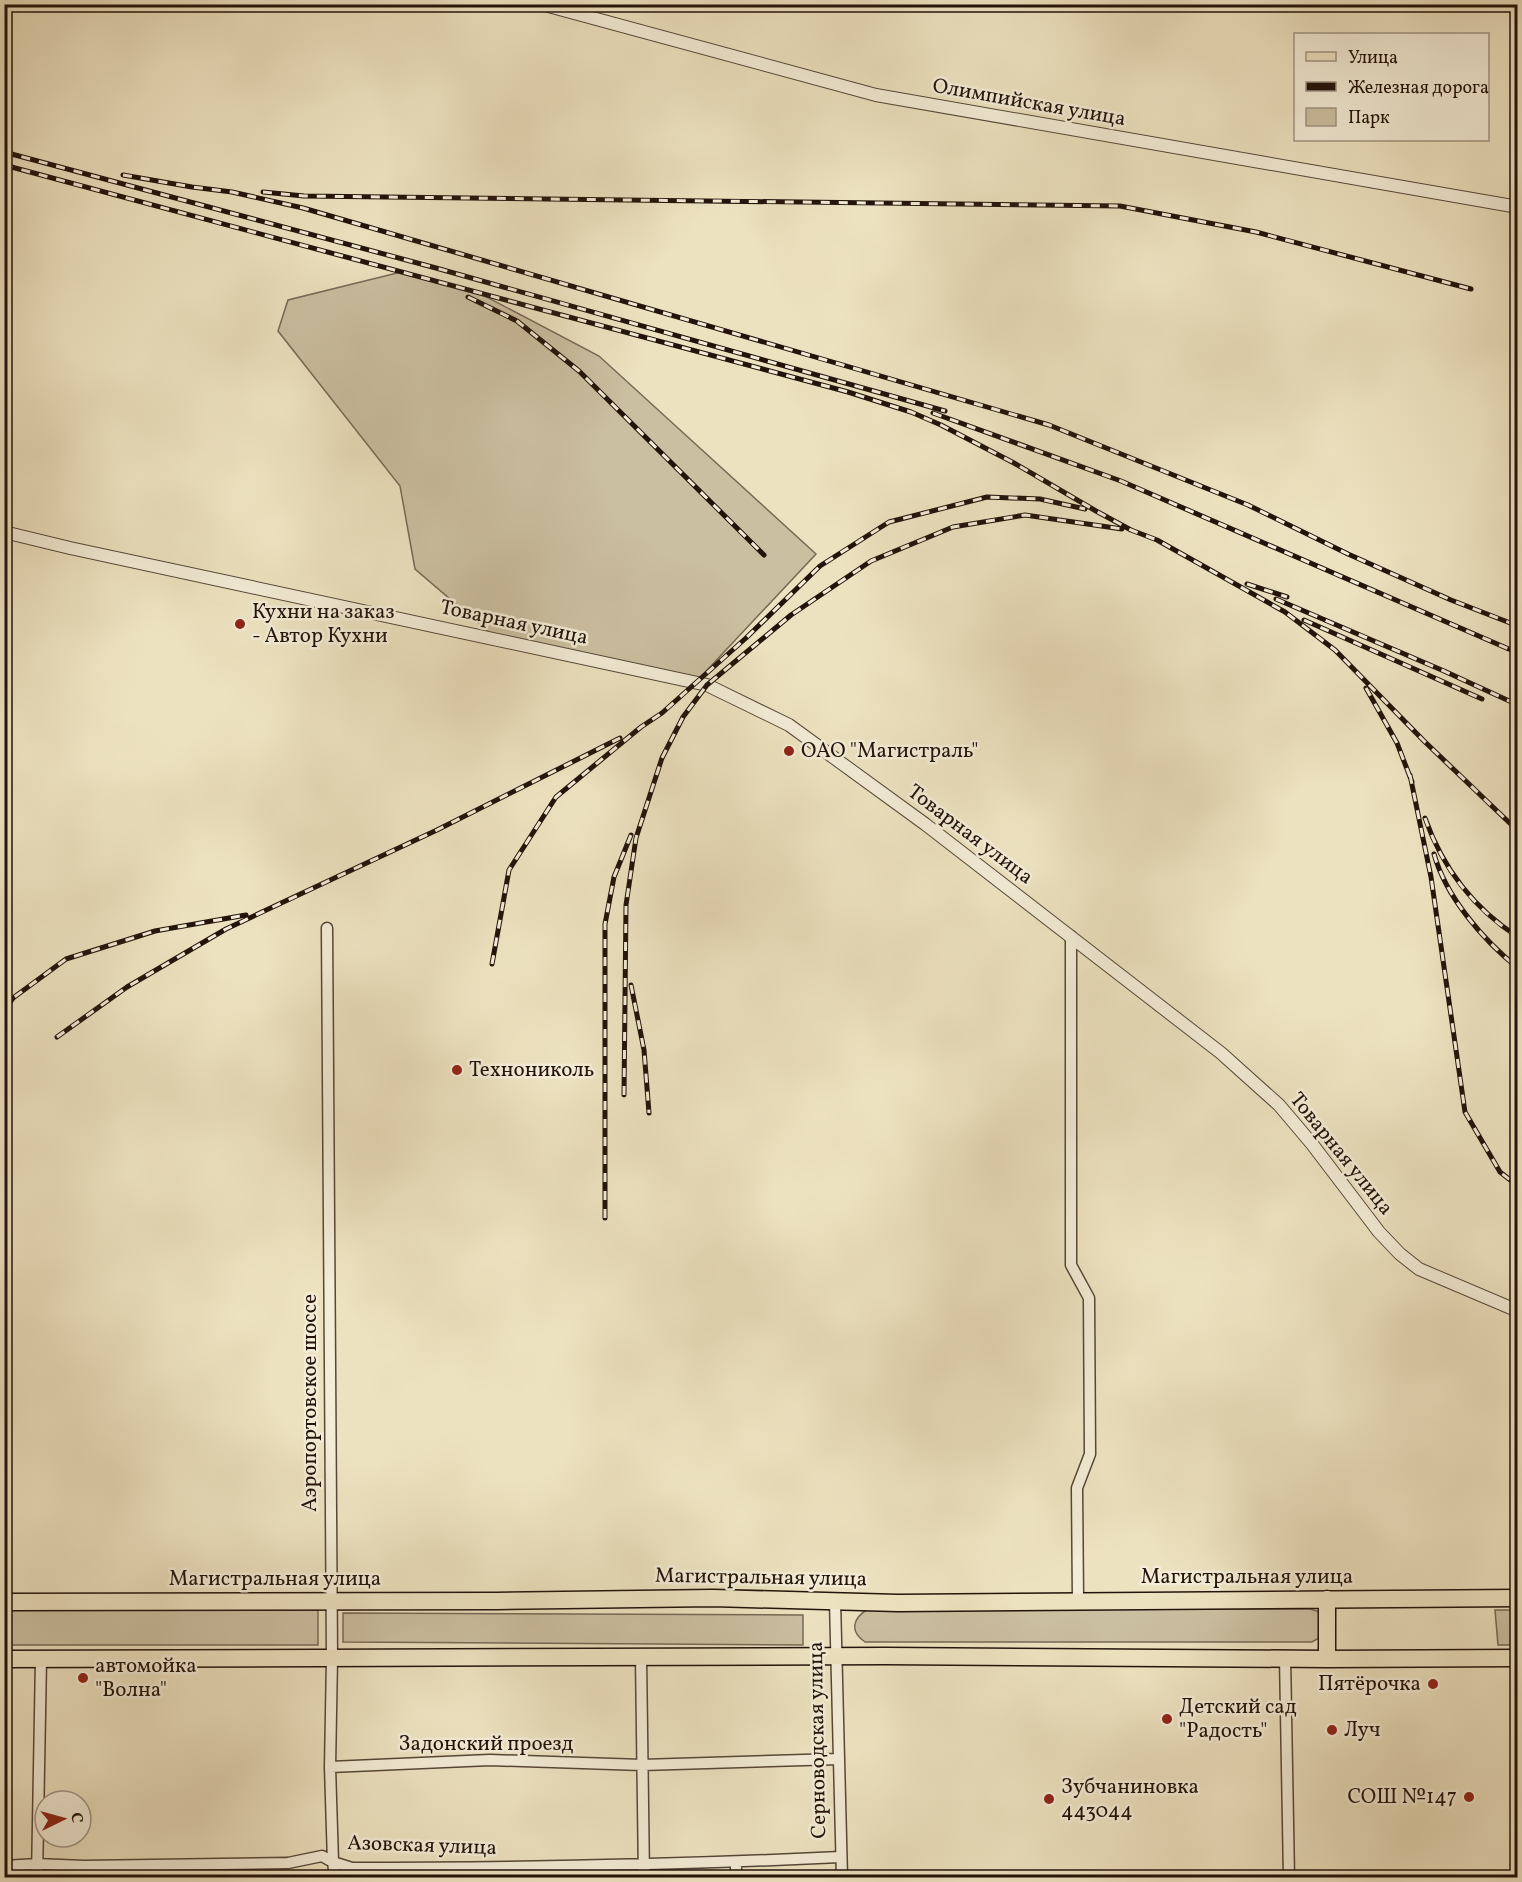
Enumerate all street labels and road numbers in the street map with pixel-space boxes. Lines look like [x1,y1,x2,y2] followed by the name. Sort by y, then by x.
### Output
[930,72,1128,134] street label: Олимпийская улица
[437,593,591,653] street label: Товарная улица
[901,778,1039,892] street label: Товарная улица
[1282,1086,1400,1222] street label: Товарная улица
[296,1294,325,1512] street label: Аэропортовское шоссе
[655,1562,867,1594] street label: Магистральная улица
[1141,1563,1353,1592] street label: Магистральная улица
[169,1565,381,1594] street label: Магистральная улица
[802,1641,834,1839] street label: Серноводская улица
[399,1730,574,1759] street label: Задонский проезд
[347,1829,497,1863] street label: Азовская улица

